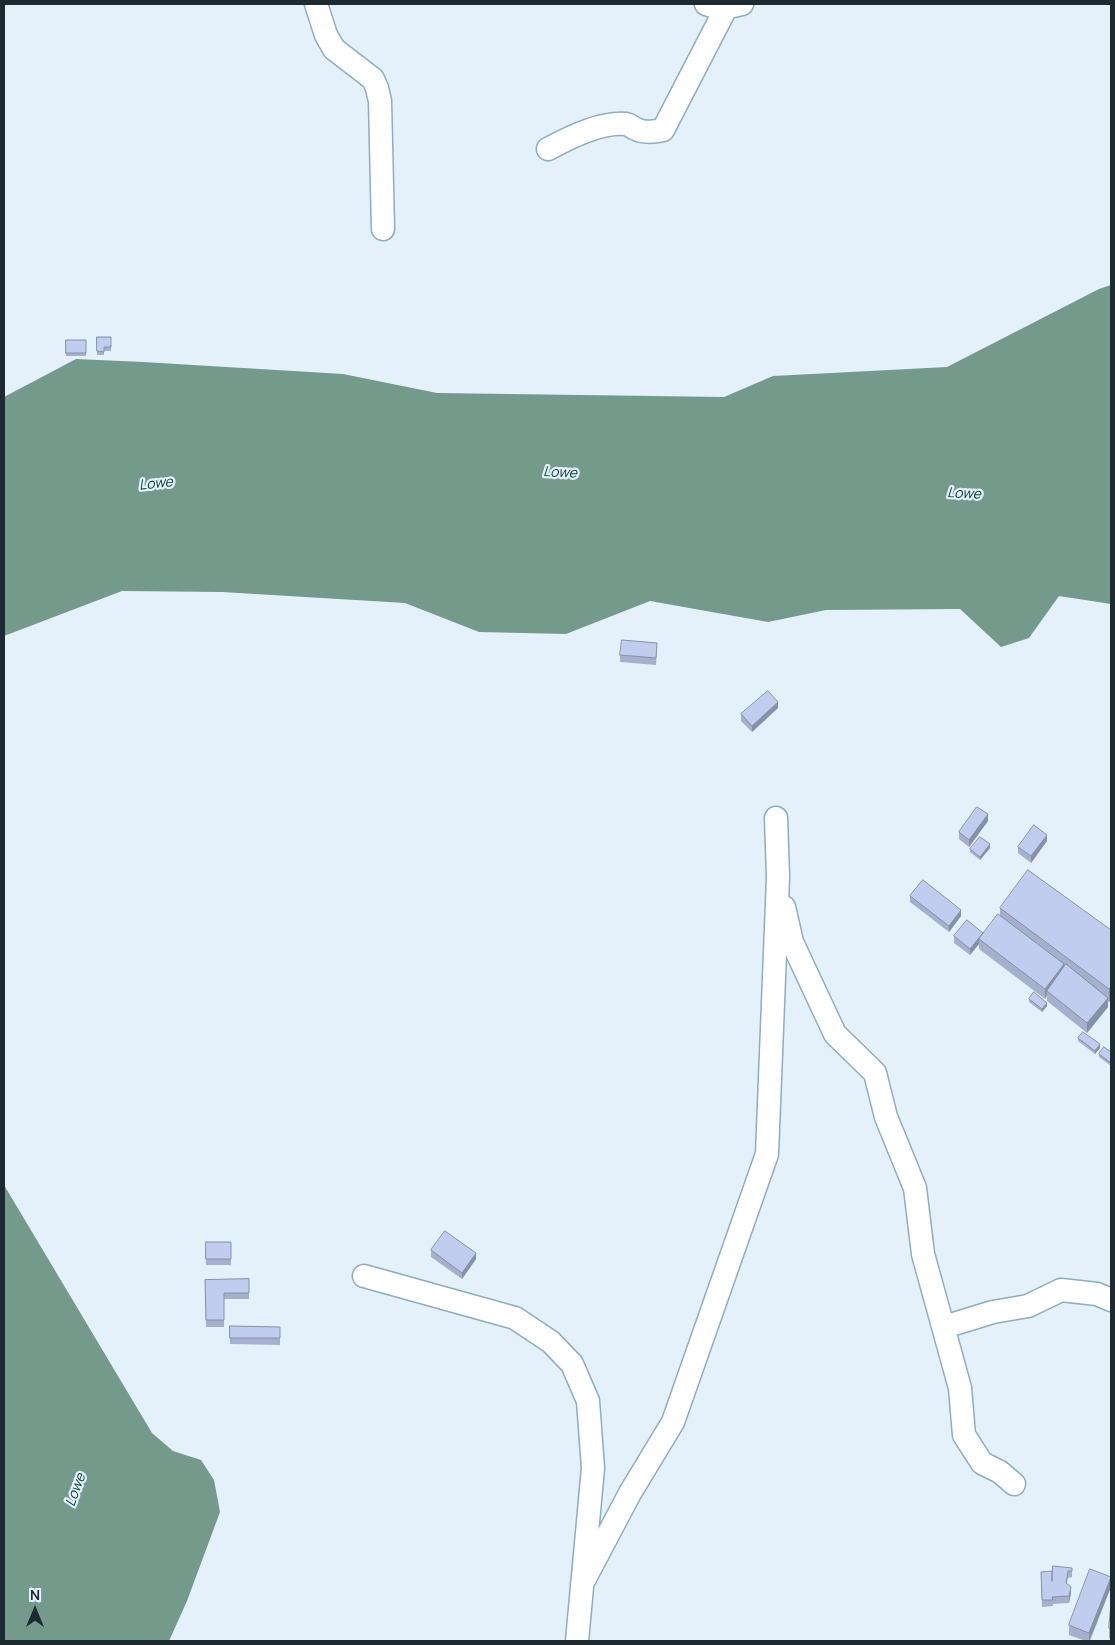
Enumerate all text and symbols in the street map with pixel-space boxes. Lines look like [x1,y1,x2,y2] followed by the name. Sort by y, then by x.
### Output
[543,464,577,482] water label: Lowe
[138,474,174,494] water label: Lowe
[947,485,981,503] water label: Lowe
[62,1471,90,1509] water label: Lowe
[10,1585,60,1635] north arrow
[30,1585,40,1604] text: N

